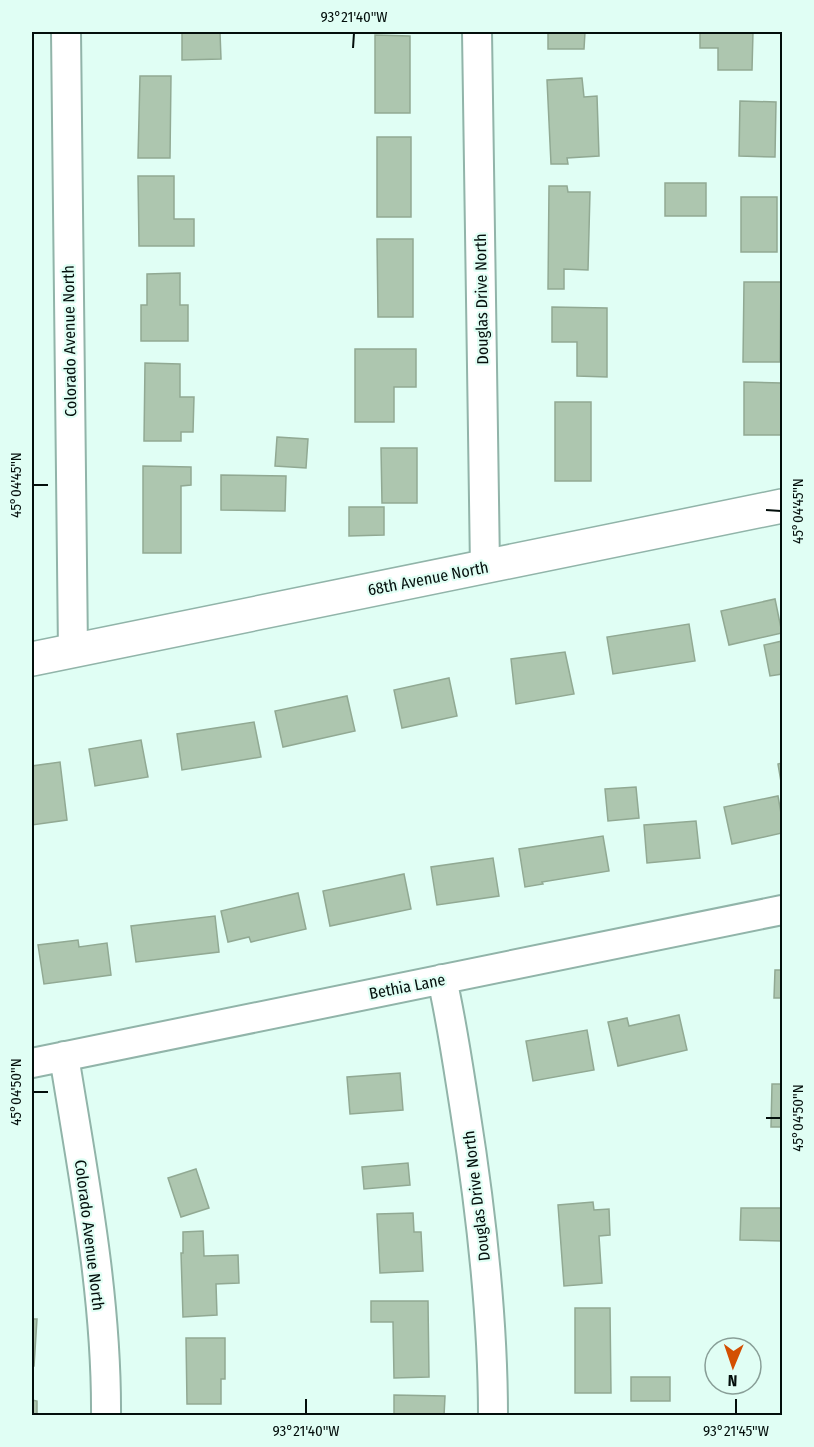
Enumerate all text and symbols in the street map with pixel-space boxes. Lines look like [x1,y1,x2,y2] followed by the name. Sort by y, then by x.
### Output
[320,8,388,26] text: 93°21'40"W
[471,233,492,365] street label: Douglas Drive North
[59,265,80,417] street label: Colorado Avenue North
[7,452,25,518] text: 45°04'45"N
[789,478,807,544] text: 45°04'45"N
[366,557,490,600] street label: 68th Avenue North
[367,970,447,1003] street label: Bethia Lane
[7,1058,25,1126] text: 45°04'50"N
[789,1084,807,1152] text: 45°04'50"N
[459,1130,494,1262] street label: Douglas Drive North
[71,1159,108,1311] street label: Colorado Avenue North
[703,1336,763,1396] north arrow
[727,1371,738,1390] text: N
[272,1422,340,1440] text: 93°21'40"W
[703,1422,769,1440] text: 93°21'45"W

